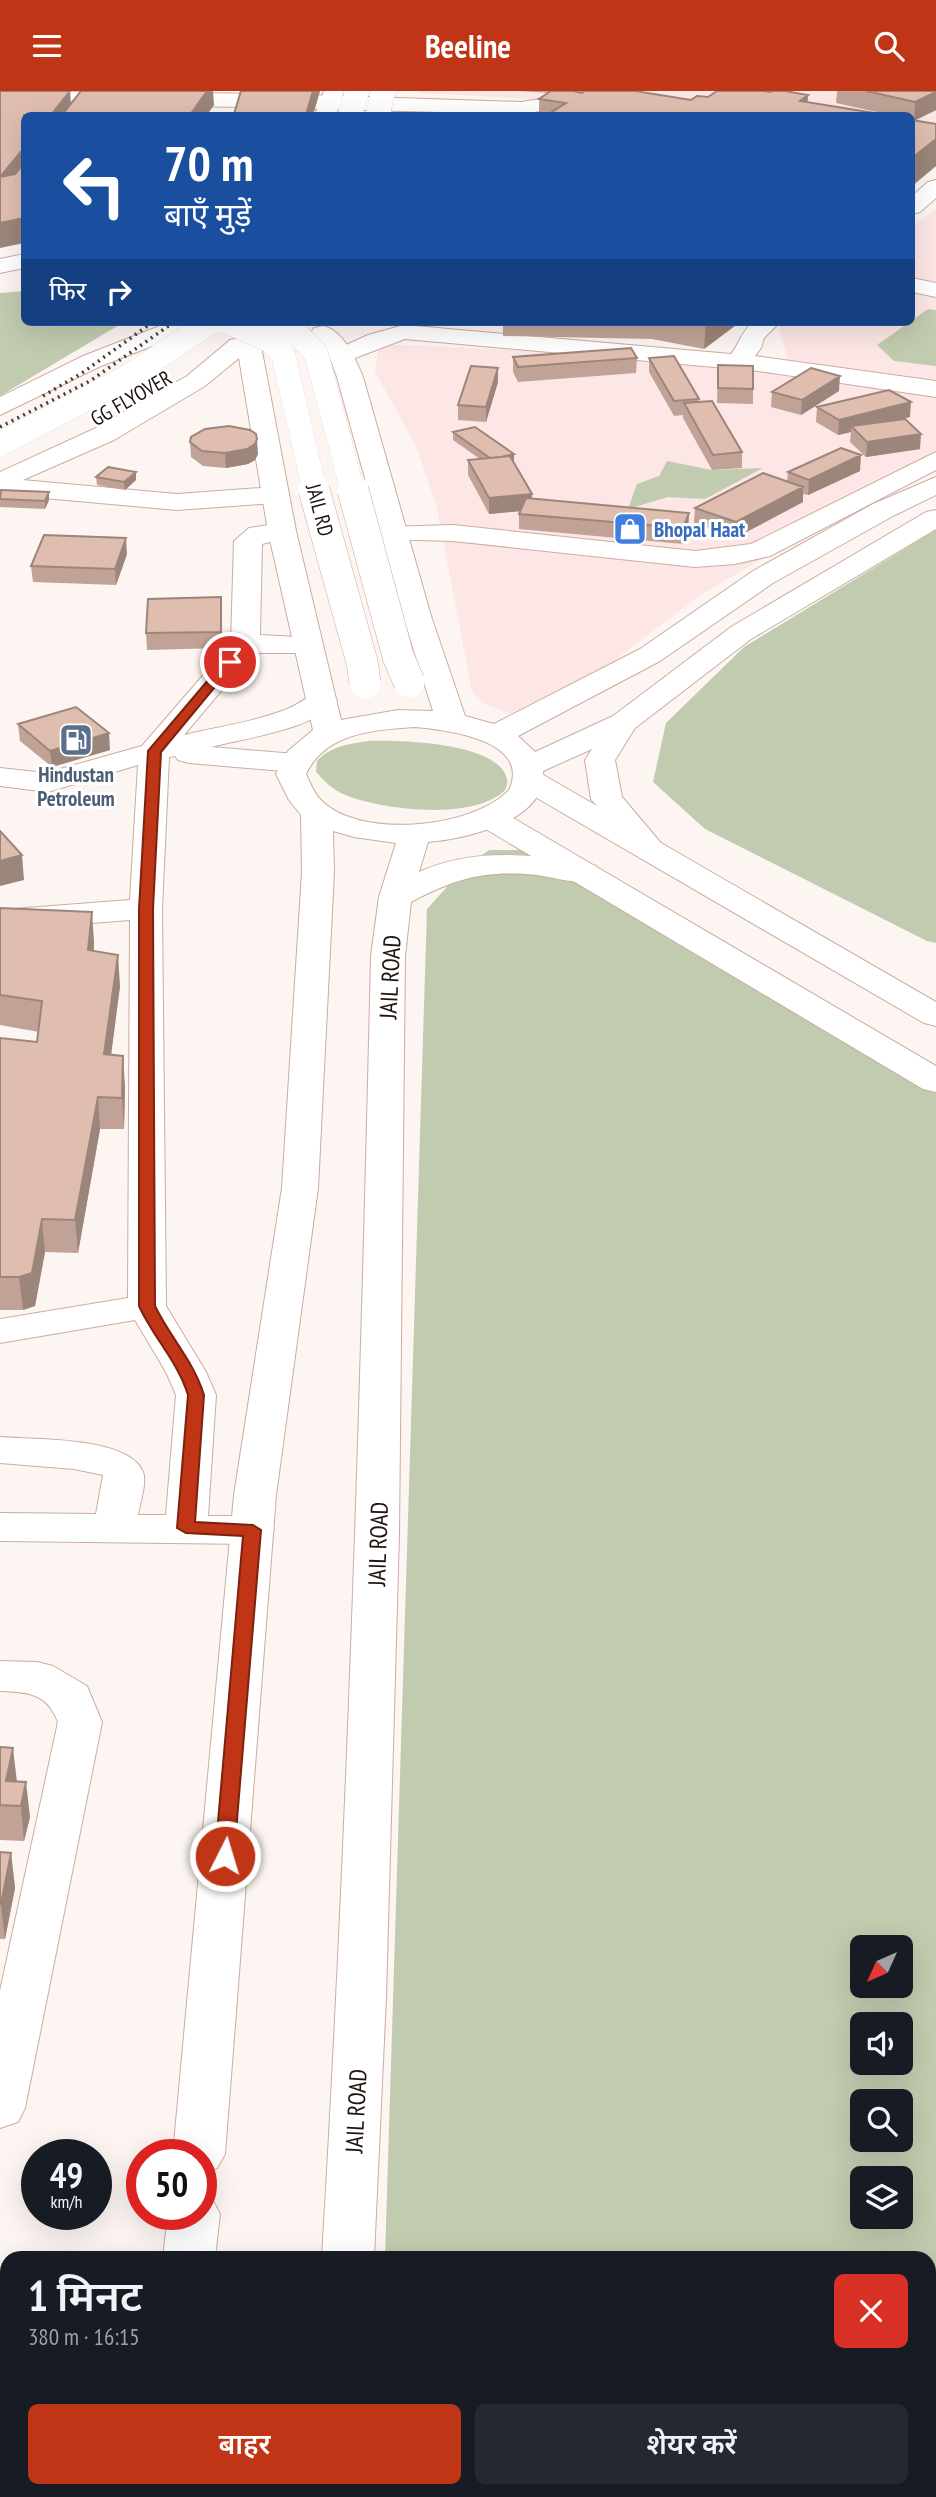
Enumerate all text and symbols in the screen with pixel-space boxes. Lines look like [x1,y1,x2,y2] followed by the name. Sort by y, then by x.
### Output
[425,25,511,67] text: Beeline
[28,27,66,65] icon: menu
[870,27,908,65] icon: search
[164,131,253,195] text: 70 m
[49,140,140,231] icon: left
[164,193,251,235] text: बाएँ मुड़ें
[100,273,138,311] icon: right
[49,274,86,307] text: फिर
[86,364,176,432] street label: GG FLYOVER
[300,480,340,539] street label: JAIL RD
[611,510,649,548] shop icon: Bhopal Haat
[654,516,745,543] place label: Bhopal Haat
[200,632,260,692] pin
[211,643,249,681] icon: arrive
[57,721,95,759] fuel station icon: Hindustan Petroleum
[37,761,115,812] place label: Hindustan Petroleum
[372,934,408,1021] street label: JAIL ROAD
[361,1501,395,1588] street label: JAIL ROAD
[188,1819,262,1893] position arrow
[850,1935,914,1999] north arrow
[850,1935,913,2229] map controls
[850,2012,913,2075] button: sound
[338,2068,374,2155] street label: JAIL ROAD
[850,2089,913,2152] button: search
[126,2139,217,2230] speed limit sign: 50
[50,2152,83,2198] text: 49
[850,2166,913,2229] button: layers
[51,2190,82,2213] text: km/h
[28,2268,142,2323] text: 1 मिनट
[834,2274,908,2348] button: close
[28,2322,140,2351] text: 380 m · 16:15
[28,2404,461,2484] button: बाहर
[475,2404,908,2484] button: शेयर करें

